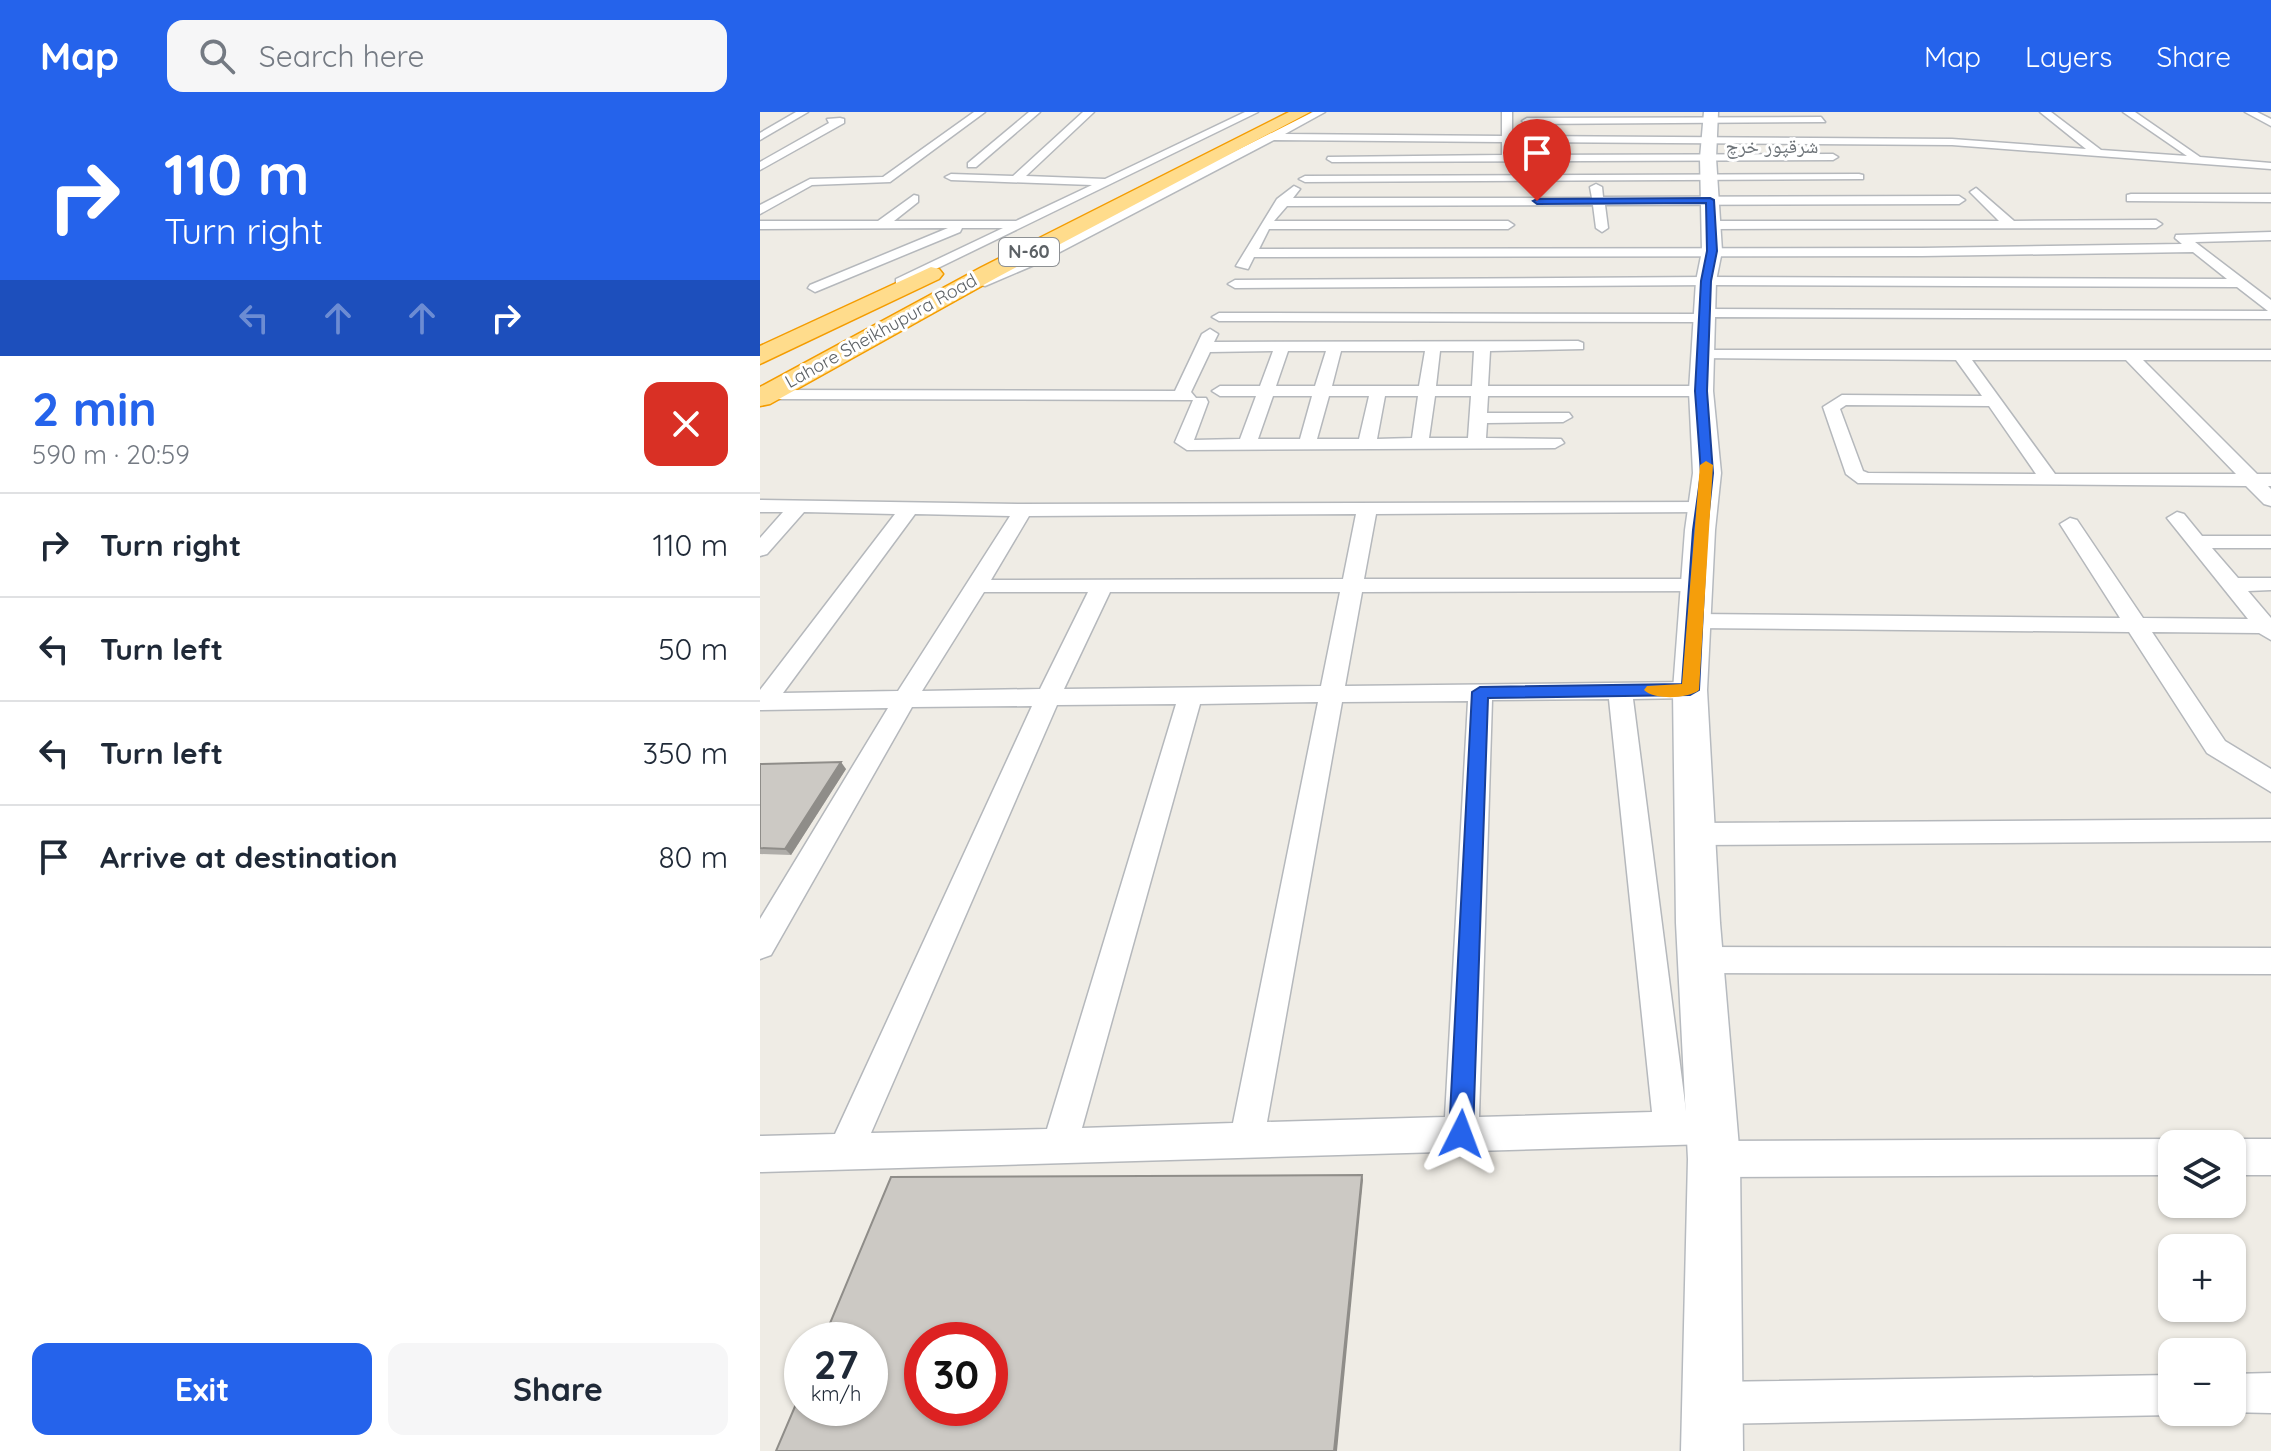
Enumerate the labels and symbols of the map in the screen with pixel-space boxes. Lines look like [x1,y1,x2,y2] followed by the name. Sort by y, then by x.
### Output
[1503,119,1571,201] pin
[1726,133,1818,159] district label: شرقپور خرچ
[999,238,1059,266] road number: N-60
[781,268,981,393] street label: Lahore Sheikhupura Road
[1419,1092,1503,1176] position arrow
[904,1322,1008,1426] speed limit sign: 30

